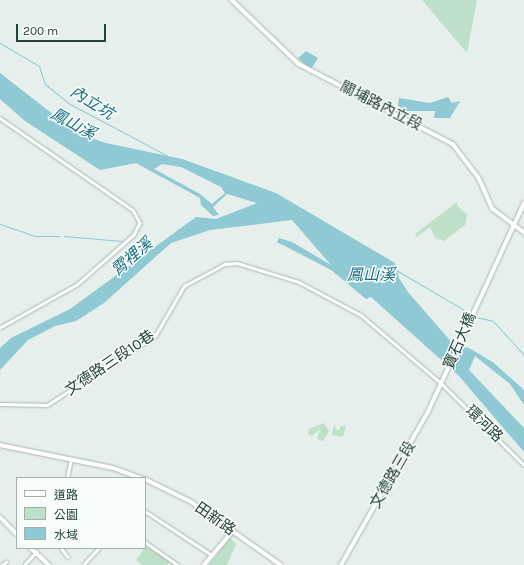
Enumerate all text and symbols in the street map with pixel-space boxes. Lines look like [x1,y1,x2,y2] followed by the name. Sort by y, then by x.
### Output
[18,16,108,42] scale bar
[23,24,58,38] text: 200 m
[337,78,425,134] street label: 關埔路內立段
[67,82,117,124] water label: 內立坑
[47,104,99,144] water label: 鳳山溪
[108,234,156,280] water label: 霄裡溪
[347,265,395,285] water label: 鳳山溪
[440,310,480,372] street label: 寶石大橋
[62,326,158,400] street label: 文德路三段10巷
[462,402,506,446] street label: 環河路
[366,438,420,512] street label: 文德路三段
[16,477,146,549] legend
[54,488,78,502] text: 道路
[191,499,239,539] street label: 田新路
[54,508,78,522] text: 公園
[54,528,78,542] text: 水域

